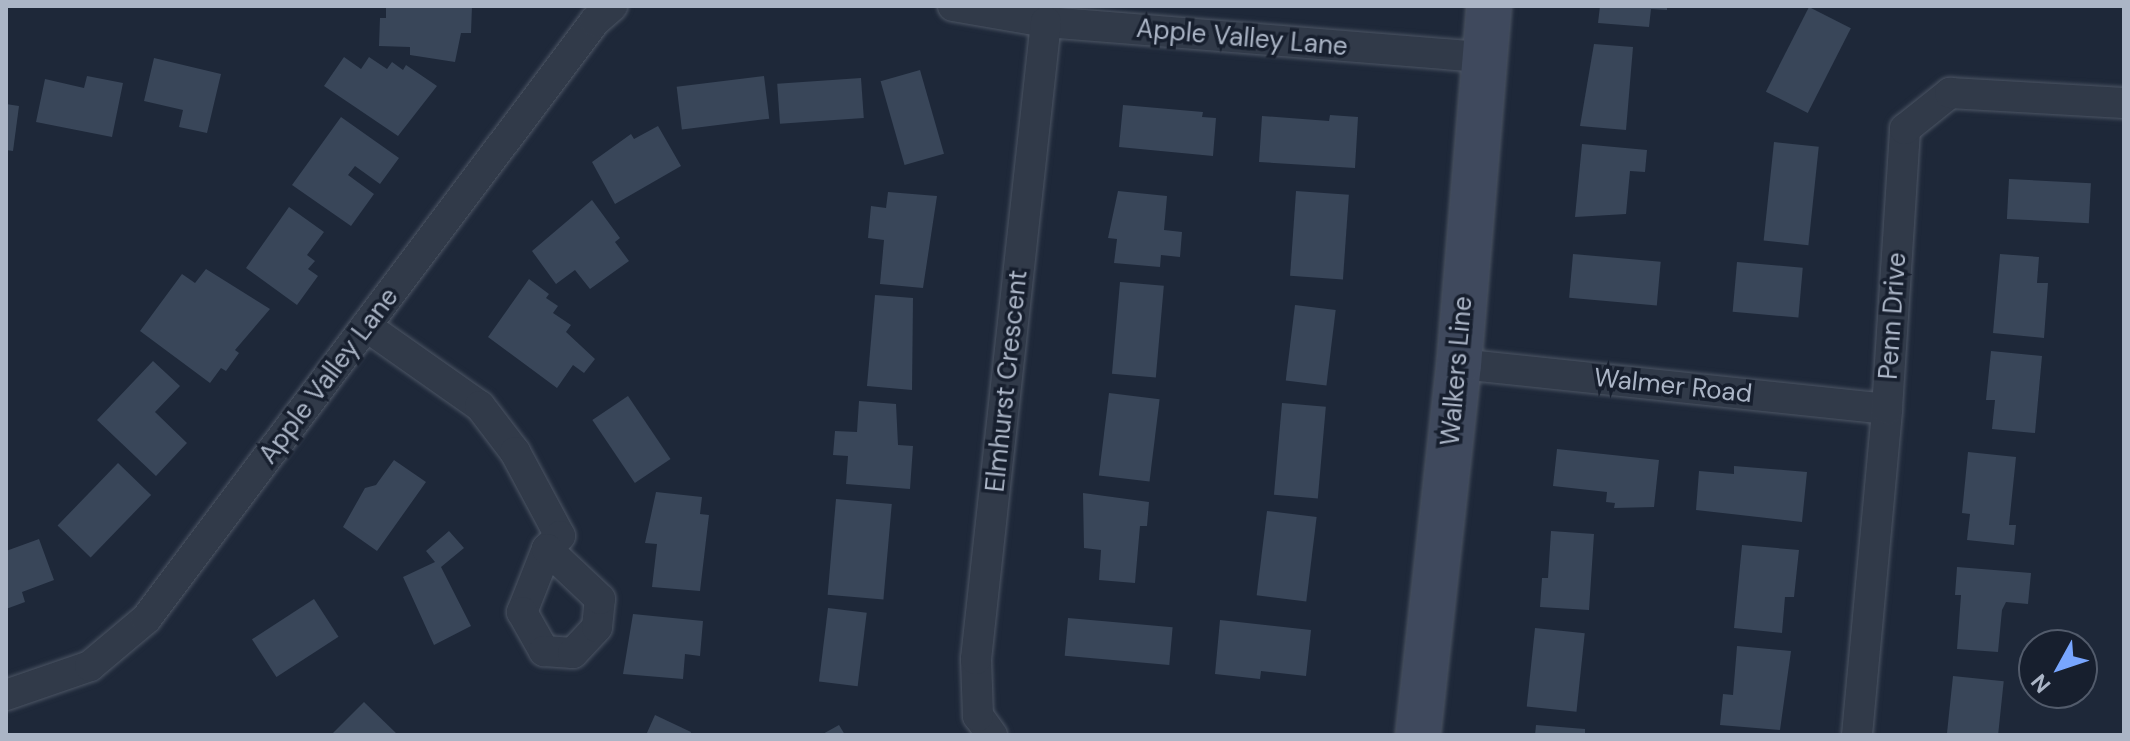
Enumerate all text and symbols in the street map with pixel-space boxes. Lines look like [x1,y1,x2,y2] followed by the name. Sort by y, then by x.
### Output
[1135,13,1349,63] street label: Apple Valley Lane
[1873,251,1913,381] street label: Penn Drive
[980,268,1034,494] street label: Elmhurst Crescent
[253,282,405,470] street label: Apple Valley Lane
[1435,295,1479,447] street label: Walkers Line
[1592,362,1754,410] street label: Walmer Road
[2018,629,2098,709] north arrow
[2025,668,2057,699] text: N

